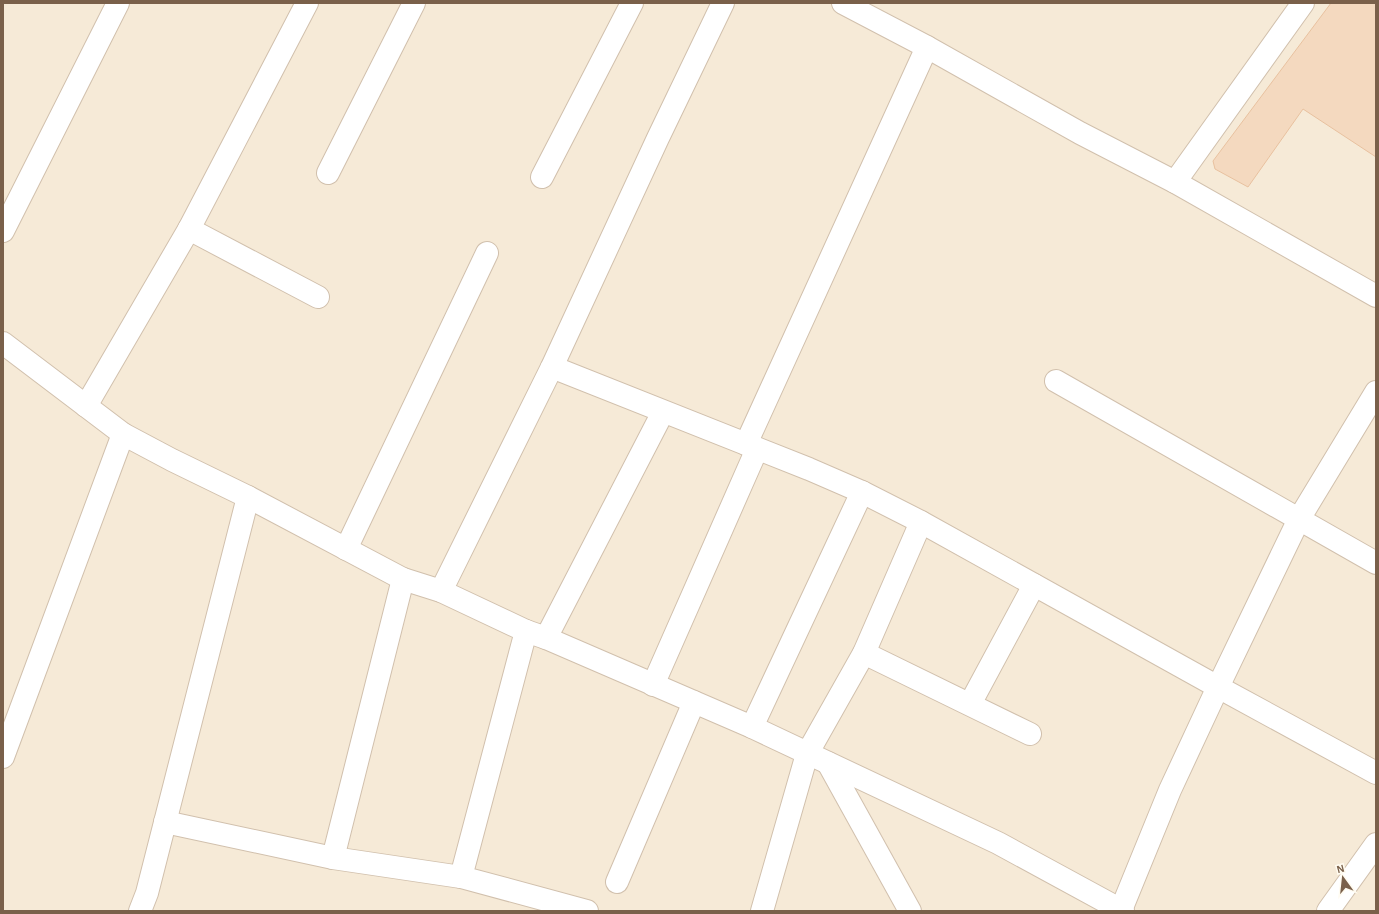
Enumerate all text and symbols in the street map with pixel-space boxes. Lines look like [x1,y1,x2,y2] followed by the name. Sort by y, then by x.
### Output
[1323,858,1363,898] north arrow
[1335,863,1346,875] text: N

